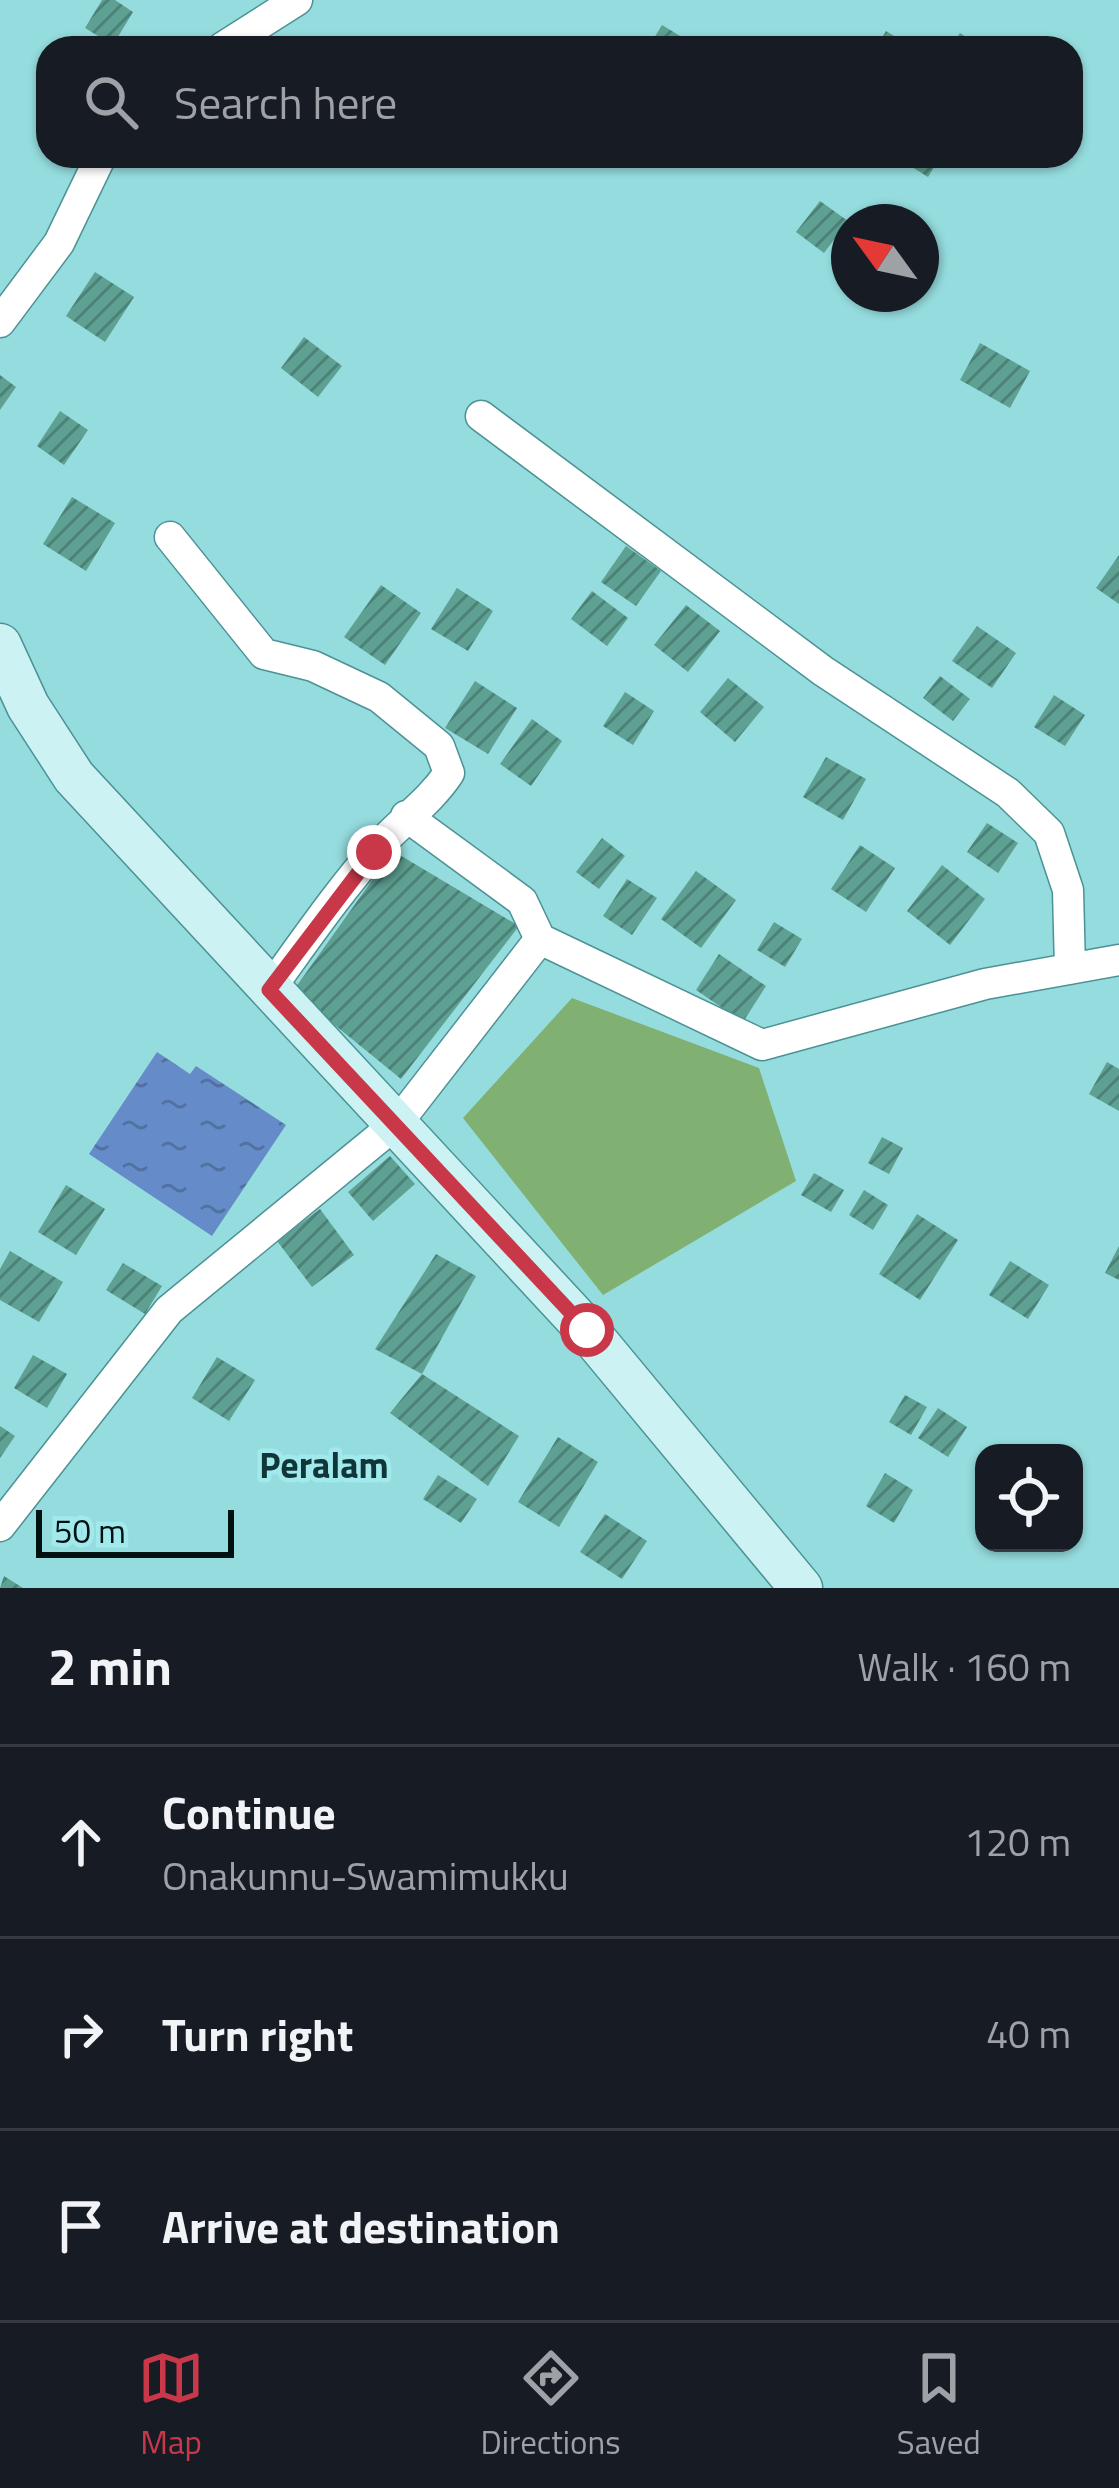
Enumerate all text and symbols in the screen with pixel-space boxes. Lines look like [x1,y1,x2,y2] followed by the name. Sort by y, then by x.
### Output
[36,36,1083,168] search box
[174,68,397,136] text: Search here
[78,69,144,135] icon: search
[831,204,939,312] north arrow
[347,825,401,879] route end
[560,1303,614,1357] route start
[259,1437,389,1492] district label: Peralam
[975,1444,1083,1552] map controls
[975,1444,1083,1552] button: locate
[36,1504,234,1557] scale bar
[54,1506,126,1556] text: 50 m
[48,1627,172,1705] text: 2 min
[857,1637,1071,1696] text: Walk · 160 m
[162,1778,336,1846] text: Continue
[48,1809,114,1875] icon: ahead
[964,1812,1071,1871] text: 120 m
[162,1846,569,1905] text: Onakunnu-Swamimukku
[162,2000,353,2068] text: Turn right
[48,2001,114,2067] icon: right
[986,2004,1071,2063] text: 40 m
[162,2192,560,2260] text: Arrive at destination
[48,2193,114,2259] icon: arrive
[138,2345,204,2467] tab: Map
[481,2345,620,2467] tab: Directions
[897,2345,981,2467] tab: Saved

